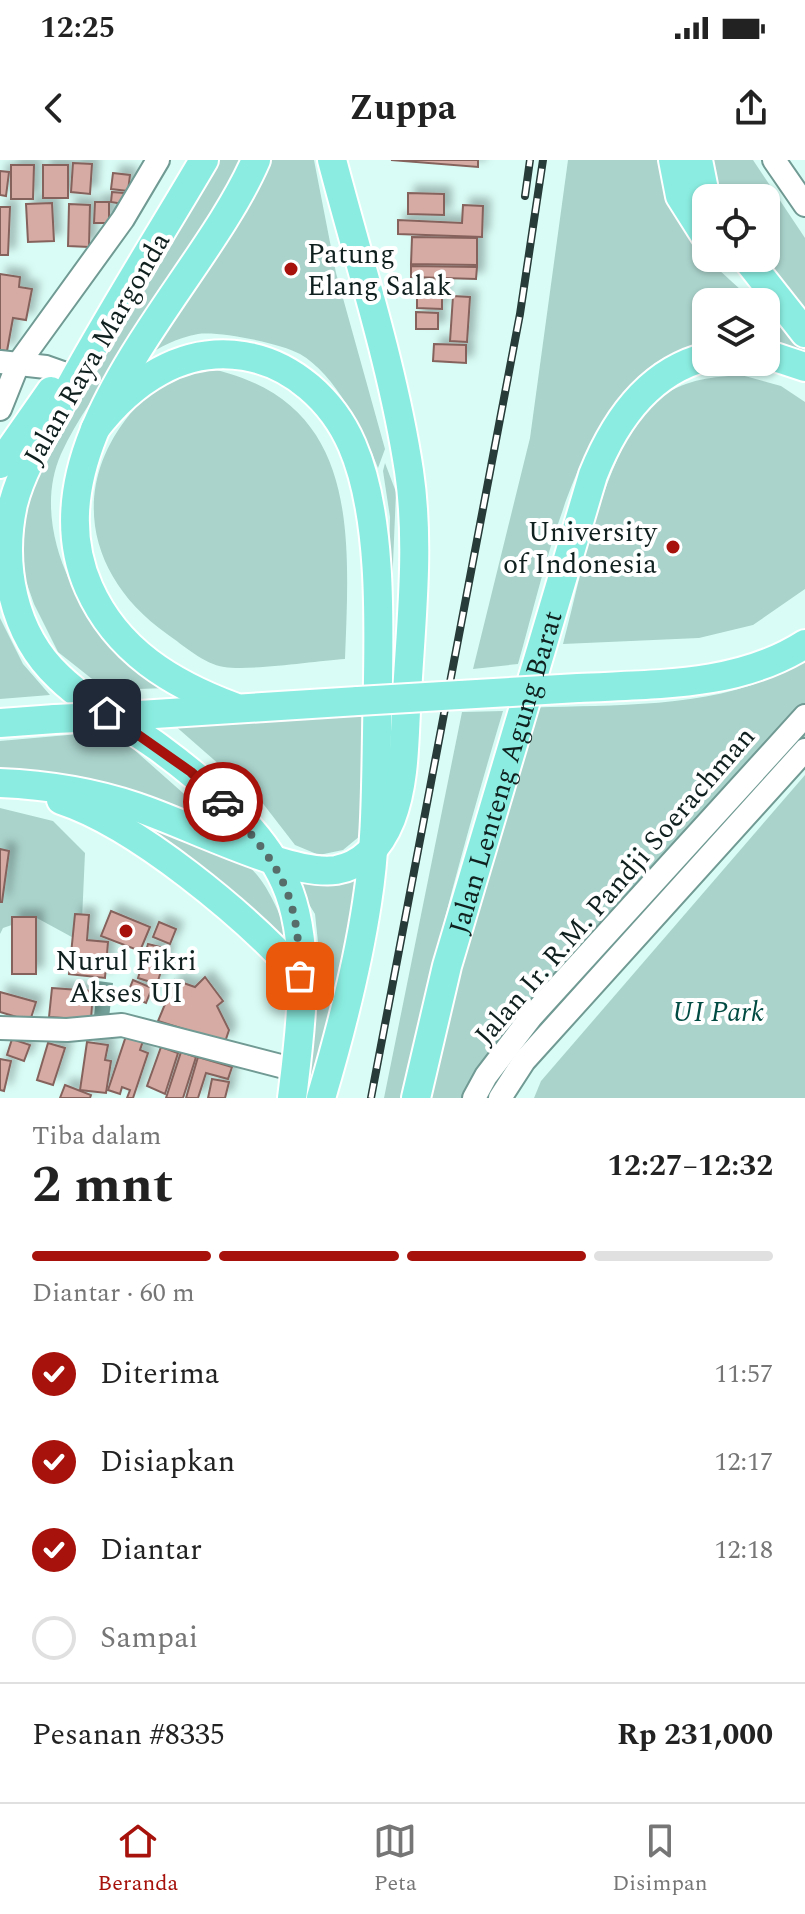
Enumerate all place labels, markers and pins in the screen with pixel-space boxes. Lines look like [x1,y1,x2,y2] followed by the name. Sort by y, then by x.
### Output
[307,233,452,308] place label: Patung Elang Salak
[282,260,300,278] marker: Patung Elang Salak
[503,511,659,586] place label: University of Indonesia
[664,538,682,556] marker: University of Indonesia
[73,679,141,747] pin
[117,922,135,940] marker: Nurul Fikri Akses UI
[55,940,197,1015] place label: Nurul Fikri Akses UI
[266,942,334,1010] pin

